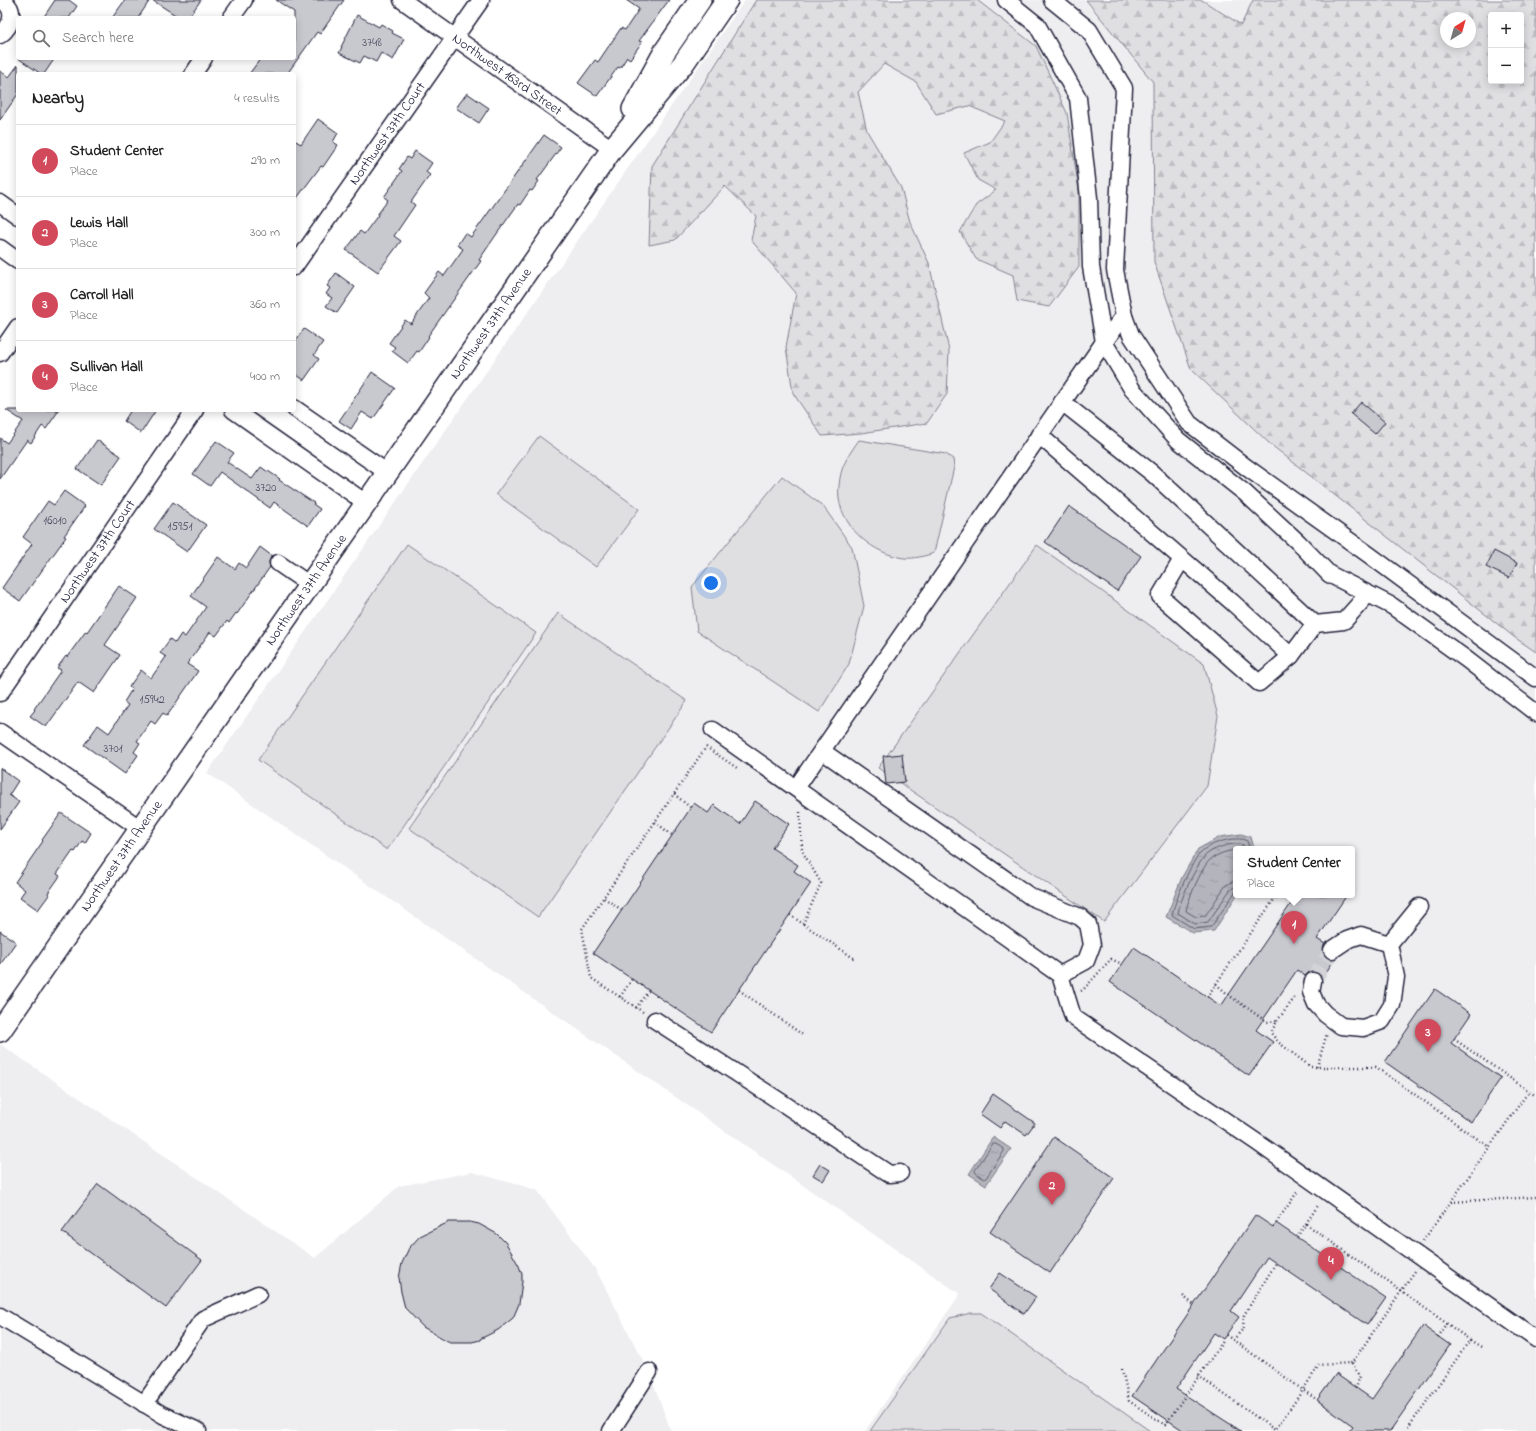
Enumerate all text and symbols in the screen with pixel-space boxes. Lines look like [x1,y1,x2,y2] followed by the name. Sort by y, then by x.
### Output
[1440,12,1476,48] north arrow
[1488,12,1524,84] map controls
[1488,12,1524,48] button: +
[16,16,296,60] search box
[30,27,52,49] icon: search
[62,27,134,49] text: Search here
[448,28,567,121] street label: Northwest 163rd Street
[362,34,382,52] house number: 3748
[1488,48,1524,84] button: −
[344,77,431,189] street label: Northwest 37th Court
[32,86,84,111] text: Nearby
[234,89,280,108] text: 4 results
[70,140,163,162] text: Student Center
[43,151,47,170] text: 1
[251,151,280,170] text: 290 m
[70,162,98,181] text: Place
[70,212,128,234] text: Lewis Hall
[42,223,48,242] text: 2
[250,223,280,242] text: 300 m
[70,234,98,253] text: Place
[445,263,537,384] street label: Northwest 37th Avenue
[70,284,134,306] text: Carroll Hall
[42,295,48,314] text: 3
[250,295,280,314] text: 360 m
[70,306,98,325] text: Place
[70,356,143,378] text: Sullivan Hall
[42,367,48,386] text: 4
[250,367,280,386] text: 400 m
[70,378,98,397] text: Place
[255,479,277,497] house number: 3720
[54,495,141,607] street label: Northwest 37th Court
[43,512,67,530] house number: 16010
[168,518,193,536] house number: 15951
[260,529,353,650] street label: Northwest 37th Avenue
[701,573,721,593] your location
[139,691,165,709] house number: 15942
[104,740,123,758] house number: 3701
[75,795,168,916] street label: Northwest 37th Avenue
[1233,846,1355,898] popup
[1247,852,1341,874] text: Student Center
[1247,874,1275,893] text: Place
[1281,911,1307,944] pin: 1
[1415,1019,1441,1052] pin: 3
[1039,1172,1065,1205] pin: 2
[1318,1247,1344,1280] pin: 4

